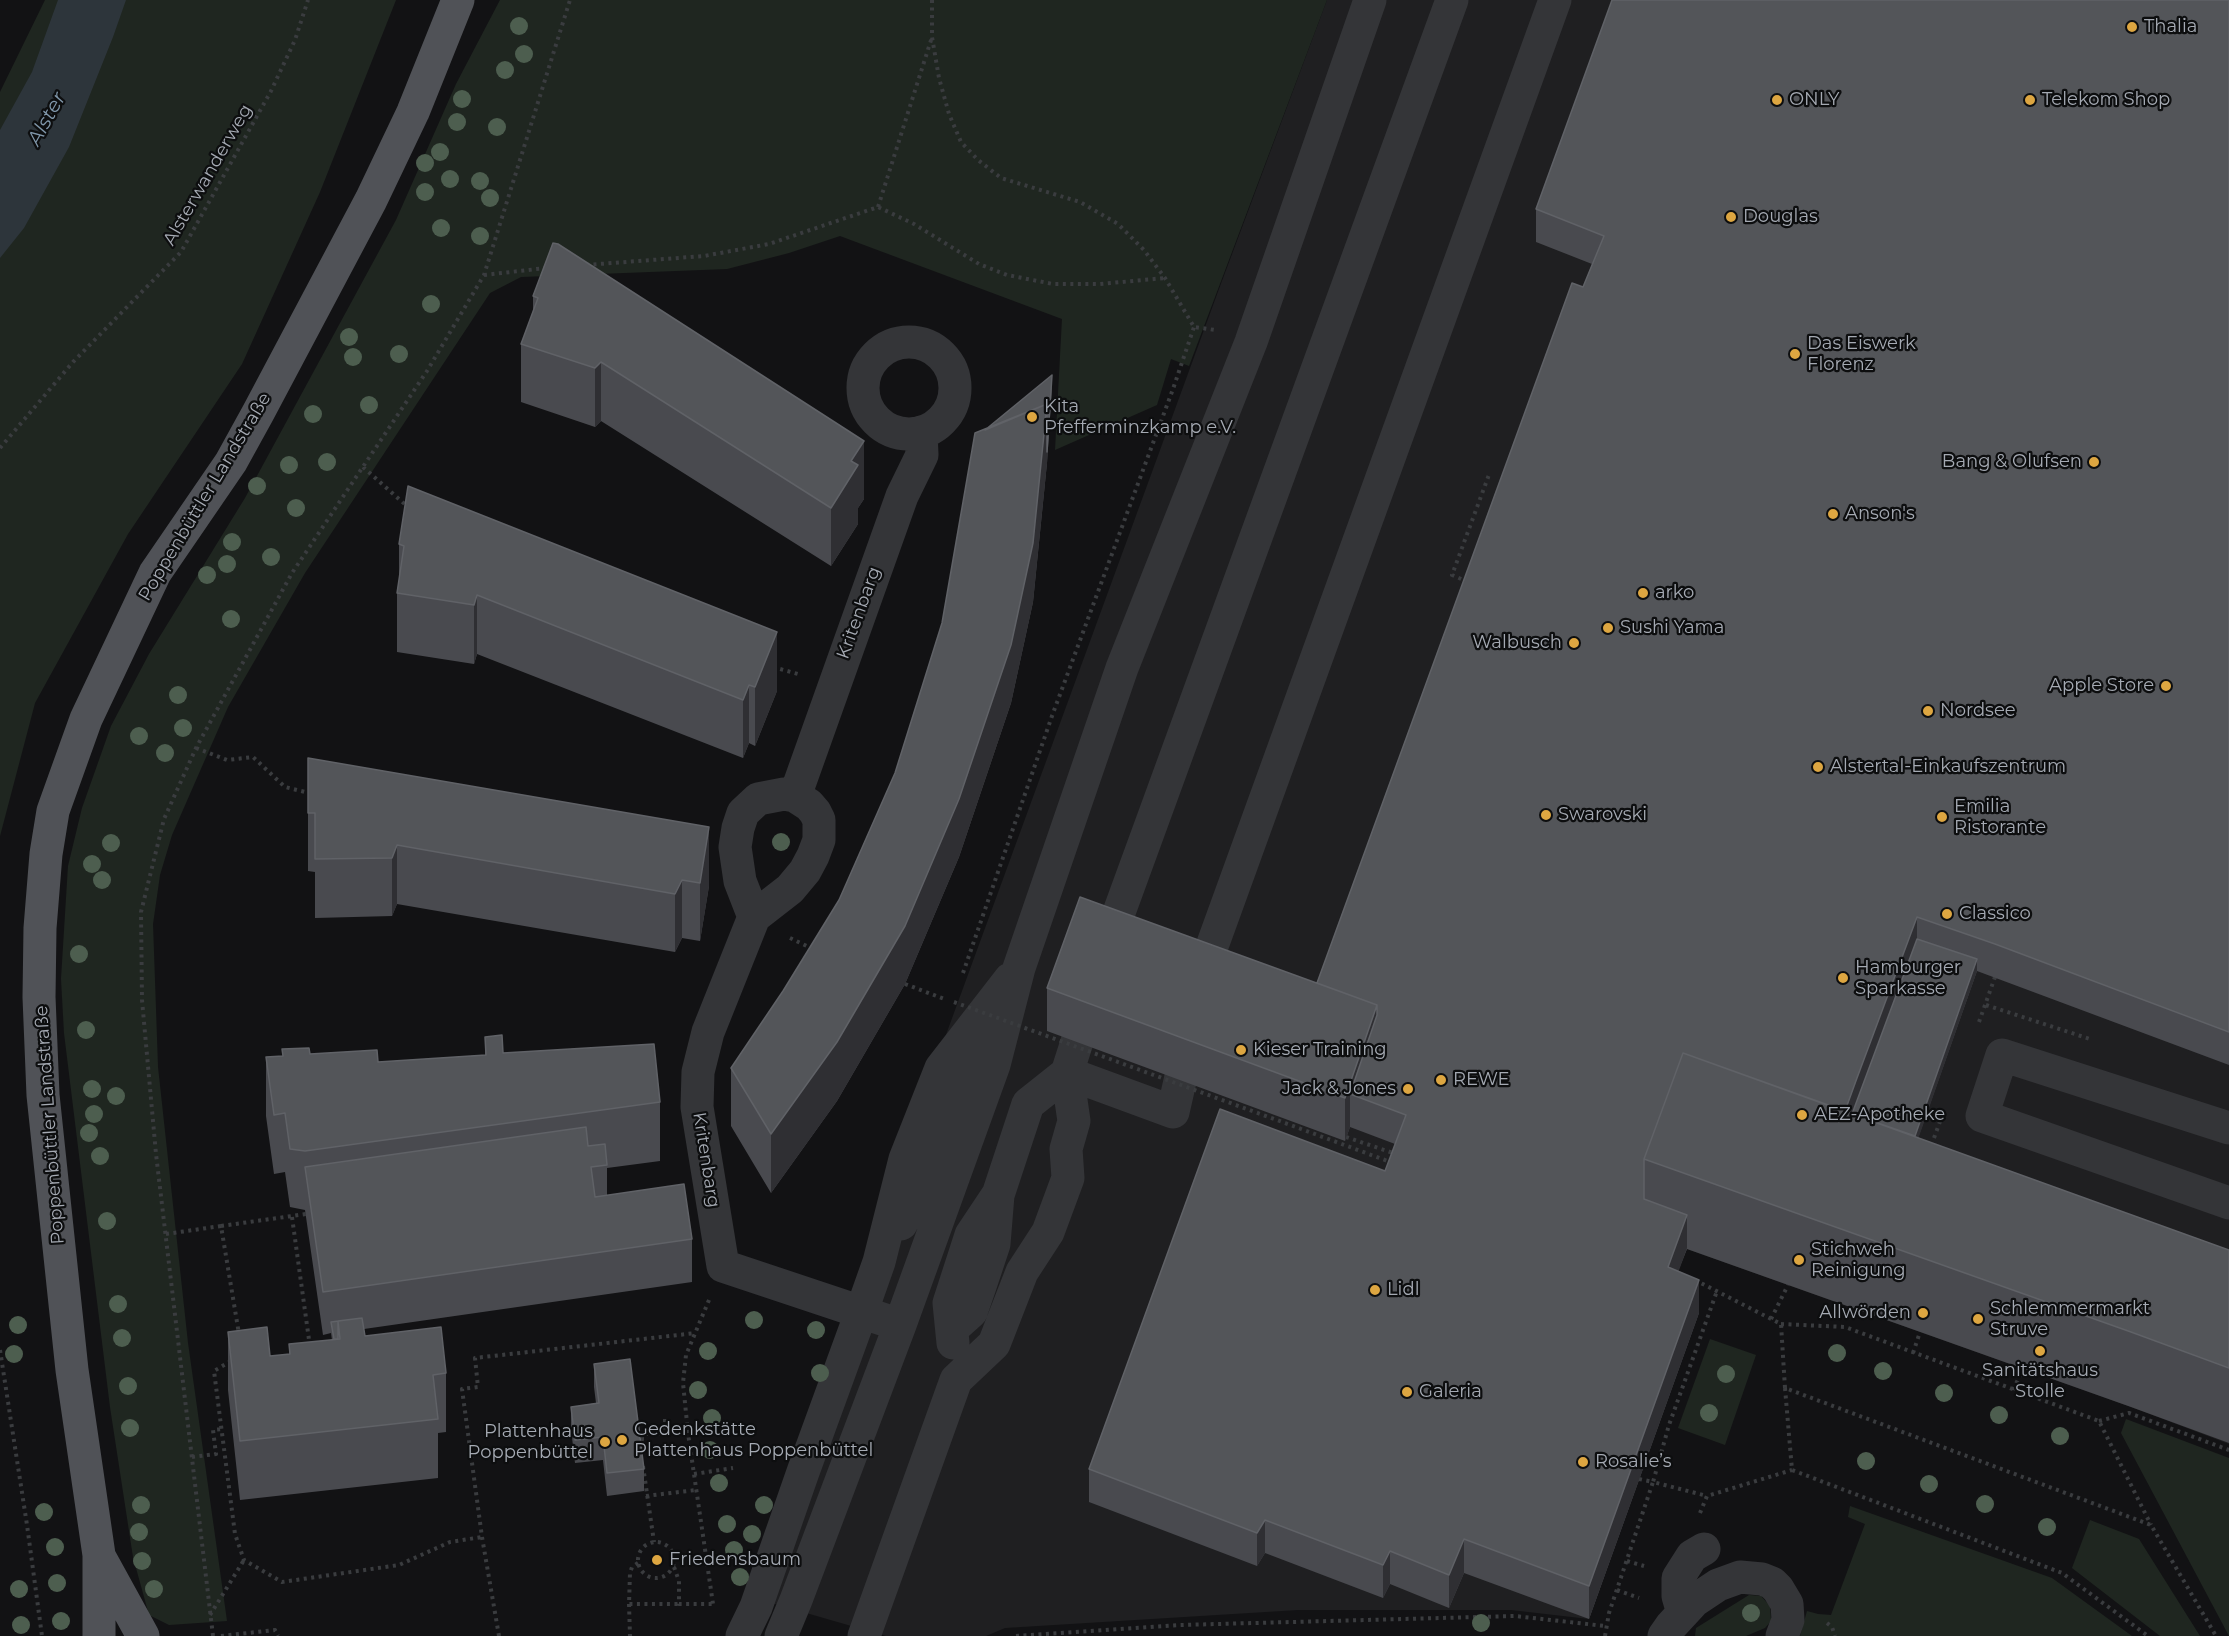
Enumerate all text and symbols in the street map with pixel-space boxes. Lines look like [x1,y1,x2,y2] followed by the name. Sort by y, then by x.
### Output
[2144,16,2197,38] place label: Thalia
[2125,20,2139,34] marker: Thalia
[23,88,71,150] water label: Alster
[1789,89,1839,111] place label: ONLY
[2042,89,2170,111] place label: Telekom Shop
[1770,93,1784,107] marker: ONLY
[2023,93,2037,107] marker: Telekom Shop
[159,101,257,249] street label: Alsterwanderweg
[1743,206,1818,228] place label: Douglas
[1724,210,1738,224] marker: Douglas
[1807,333,1916,376] place label: Das Eiswerk Florenz
[1788,347,1802,361] marker: Das Eiswerk Florenz
[134,389,276,605] street label: Poppenbüttler Landstraße
[1044,396,1236,438] place label: Kita Pfefferminzkamp e.V.
[1025,410,1039,424] marker: Kita Pfefferminzkamp e.V.
[1942,451,2082,473] place label: Bang & Olufsen
[2087,455,2101,469] marker: Bang & Olufsen
[1845,503,1915,525] place label: Anson's
[1826,507,1840,521] marker: Anson's
[832,564,886,662] street label: Kritenbarg
[1655,582,1694,604] place label: arko
[1636,586,1650,600] marker: arko
[1620,617,1724,639] place label: Sushi Yama
[1601,621,1615,635] marker: Sushi Yama
[1472,632,1562,654] place label: Walbusch
[1567,636,1581,650] marker: Walbusch
[2049,675,2154,697] place label: Apple Store
[2159,679,2173,693] marker: Apple Store
[1940,700,2016,722] place label: Nordsee
[1921,704,1935,718] marker: Nordsee
[1830,756,2066,778] place label: Alstertal-Einkaufszentrum
[1811,760,1825,774] marker: Alstertal-Einkaufszentrum
[1954,796,2046,838] place label: Emilia Ristorante
[1558,804,1647,826] place label: Swarovski
[1539,808,1553,822] marker: Swarovski
[1935,810,1949,824] marker: Emilia Ristorante
[1959,903,2031,925] place label: Classico
[1940,907,1954,921] marker: Classico
[1855,957,1961,1000] place label: Hamburger Sparkasse
[1836,971,1850,985] marker: Hamburger Sparkasse
[31,1005,69,1245] street label: Poppenbüttler Landstraße
[1253,1039,1387,1061] place label: Kieser Training
[1234,1043,1248,1057] marker: Kieser Training
[1453,1069,1510,1091] place label: REWE
[1434,1073,1448,1087] marker: REWE
[1282,1078,1396,1100] place label: Jack & Jones
[1401,1082,1415,1096] marker: Jack & Jones
[1814,1104,1945,1126] place label: AEZ-Apotheke
[1795,1108,1809,1122] marker: AEZ-Apotheke
[688,1111,724,1209] street label: Kritenbarg
[1811,1239,1906,1282] place label: Stichweh Reinigung
[1792,1253,1806,1267] marker: Stichweh Reinigung
[1387,1279,1419,1301] place label: Lidl
[1368,1283,1382,1297] marker: Lidl
[1990,1298,2150,1340] place label: Schlemmermarkt Struve
[1819,1302,1911,1324] place label: Allwörden
[1916,1306,1930,1320] marker: Allwörden
[1971,1312,1985,1326] marker: Schlemmermarkt Struve
[2033,1344,2047,1358] marker: Sanitätshaus Stolle
[1982,1360,2098,1402] place label: Sanitätshaus Stolle
[1419,1381,1482,1403] place label: Galeria
[1400,1385,1414,1399] marker: Galeria
[634,1419,873,1462] place label: Gedenkstätte Plattenhaus Poppenbüttel
[468,1421,593,1464] place label: Plattenhaus Poppenbüttel
[615,1433,629,1447] marker: Gedenkstätte Plattenhaus Poppenbüttel
[598,1435,612,1449] marker: Plattenhaus Poppenbüttel
[1595,1451,1672,1473] place label: Rosalie’s
[1576,1455,1590,1469] marker: Rosalie’s
[669,1549,801,1571] place label: Friedensbaum
[650,1553,664,1567] marker: Friedensbaum

